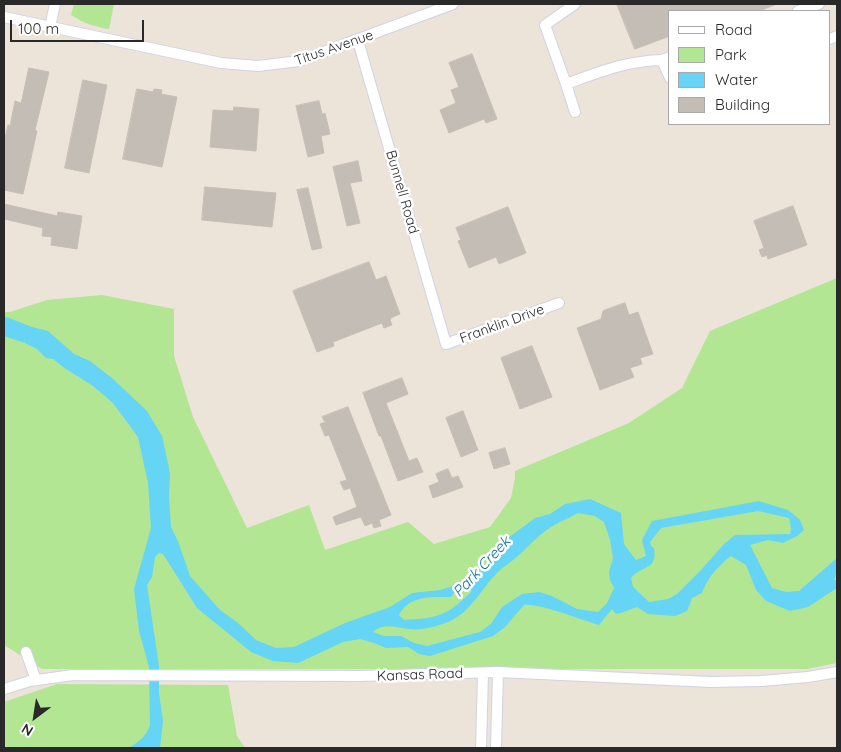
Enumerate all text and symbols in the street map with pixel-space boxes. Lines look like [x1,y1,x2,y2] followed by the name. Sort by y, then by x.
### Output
[12,10,146,42] scale bar
[668,10,831,125] legend
[18,19,59,38] text: 100 m
[715,20,752,39] text: Road
[292,27,376,69] street label: Titus Avenue
[715,45,747,64] text: Park
[715,70,758,89] text: Water
[715,95,770,114] text: Building
[382,148,422,236] street label: Bunnell Road
[457,301,547,347] street label: Franklin Drive
[449,533,515,601] water label: Park Creek
[377,665,463,685] street label: Kansas Road
[10,692,60,742] north arrow
[18,719,36,740] text: N

